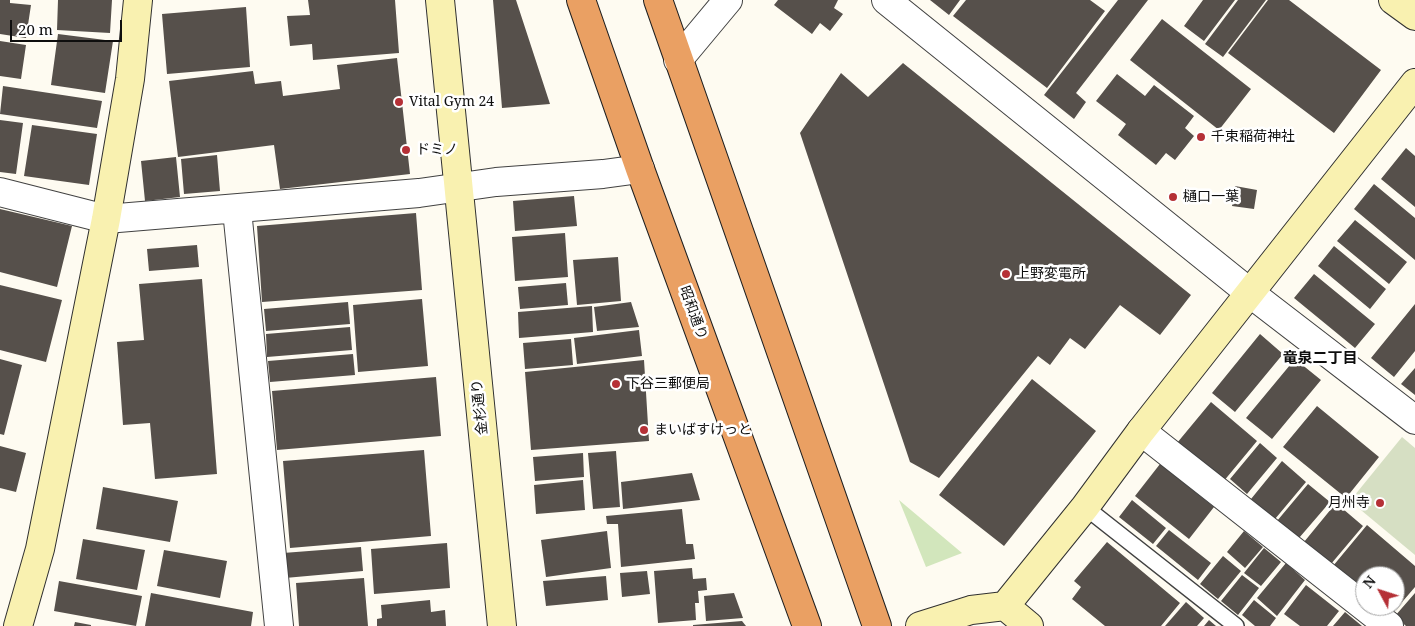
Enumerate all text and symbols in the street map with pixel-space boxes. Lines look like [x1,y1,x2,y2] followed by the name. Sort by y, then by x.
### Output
[12,10,125,42] scale bar
[18,19,53,39] text: 20 m
[409,94,494,110] place label: Vital Gym 24
[393,96,405,108] marker: Vital Gym 24
[1211,129,1295,145] place label: 千束稲荷神社
[1195,131,1207,143] marker: 千束稲荷神社
[416,142,458,158] place label: ドミノ
[400,144,412,156] marker: ドミノ
[1183,189,1239,205] place label: 樋口一葉
[1167,191,1179,203] marker: 樋口一葉
[1016,266,1086,282] place label: 上野変電所
[1000,268,1012,280] marker: 上野変電所
[676,284,710,342] street label: 昭和通り
[1283,350,1357,368] district label: 竜泉二丁目
[626,376,710,392] place label: 下谷三郵便局
[469,378,491,436] street label: 金杉通り
[610,378,622,390] marker: 下谷三郵便局
[654,422,752,438] place label: まいばすけっと
[638,424,650,436] marker: まいばすけっと
[1328,495,1370,511] place label: 月州寺
[1374,497,1386,509] marker: 月州寺
[1355,566,1405,616] north arrow
[1358,571,1380,592] text: N

